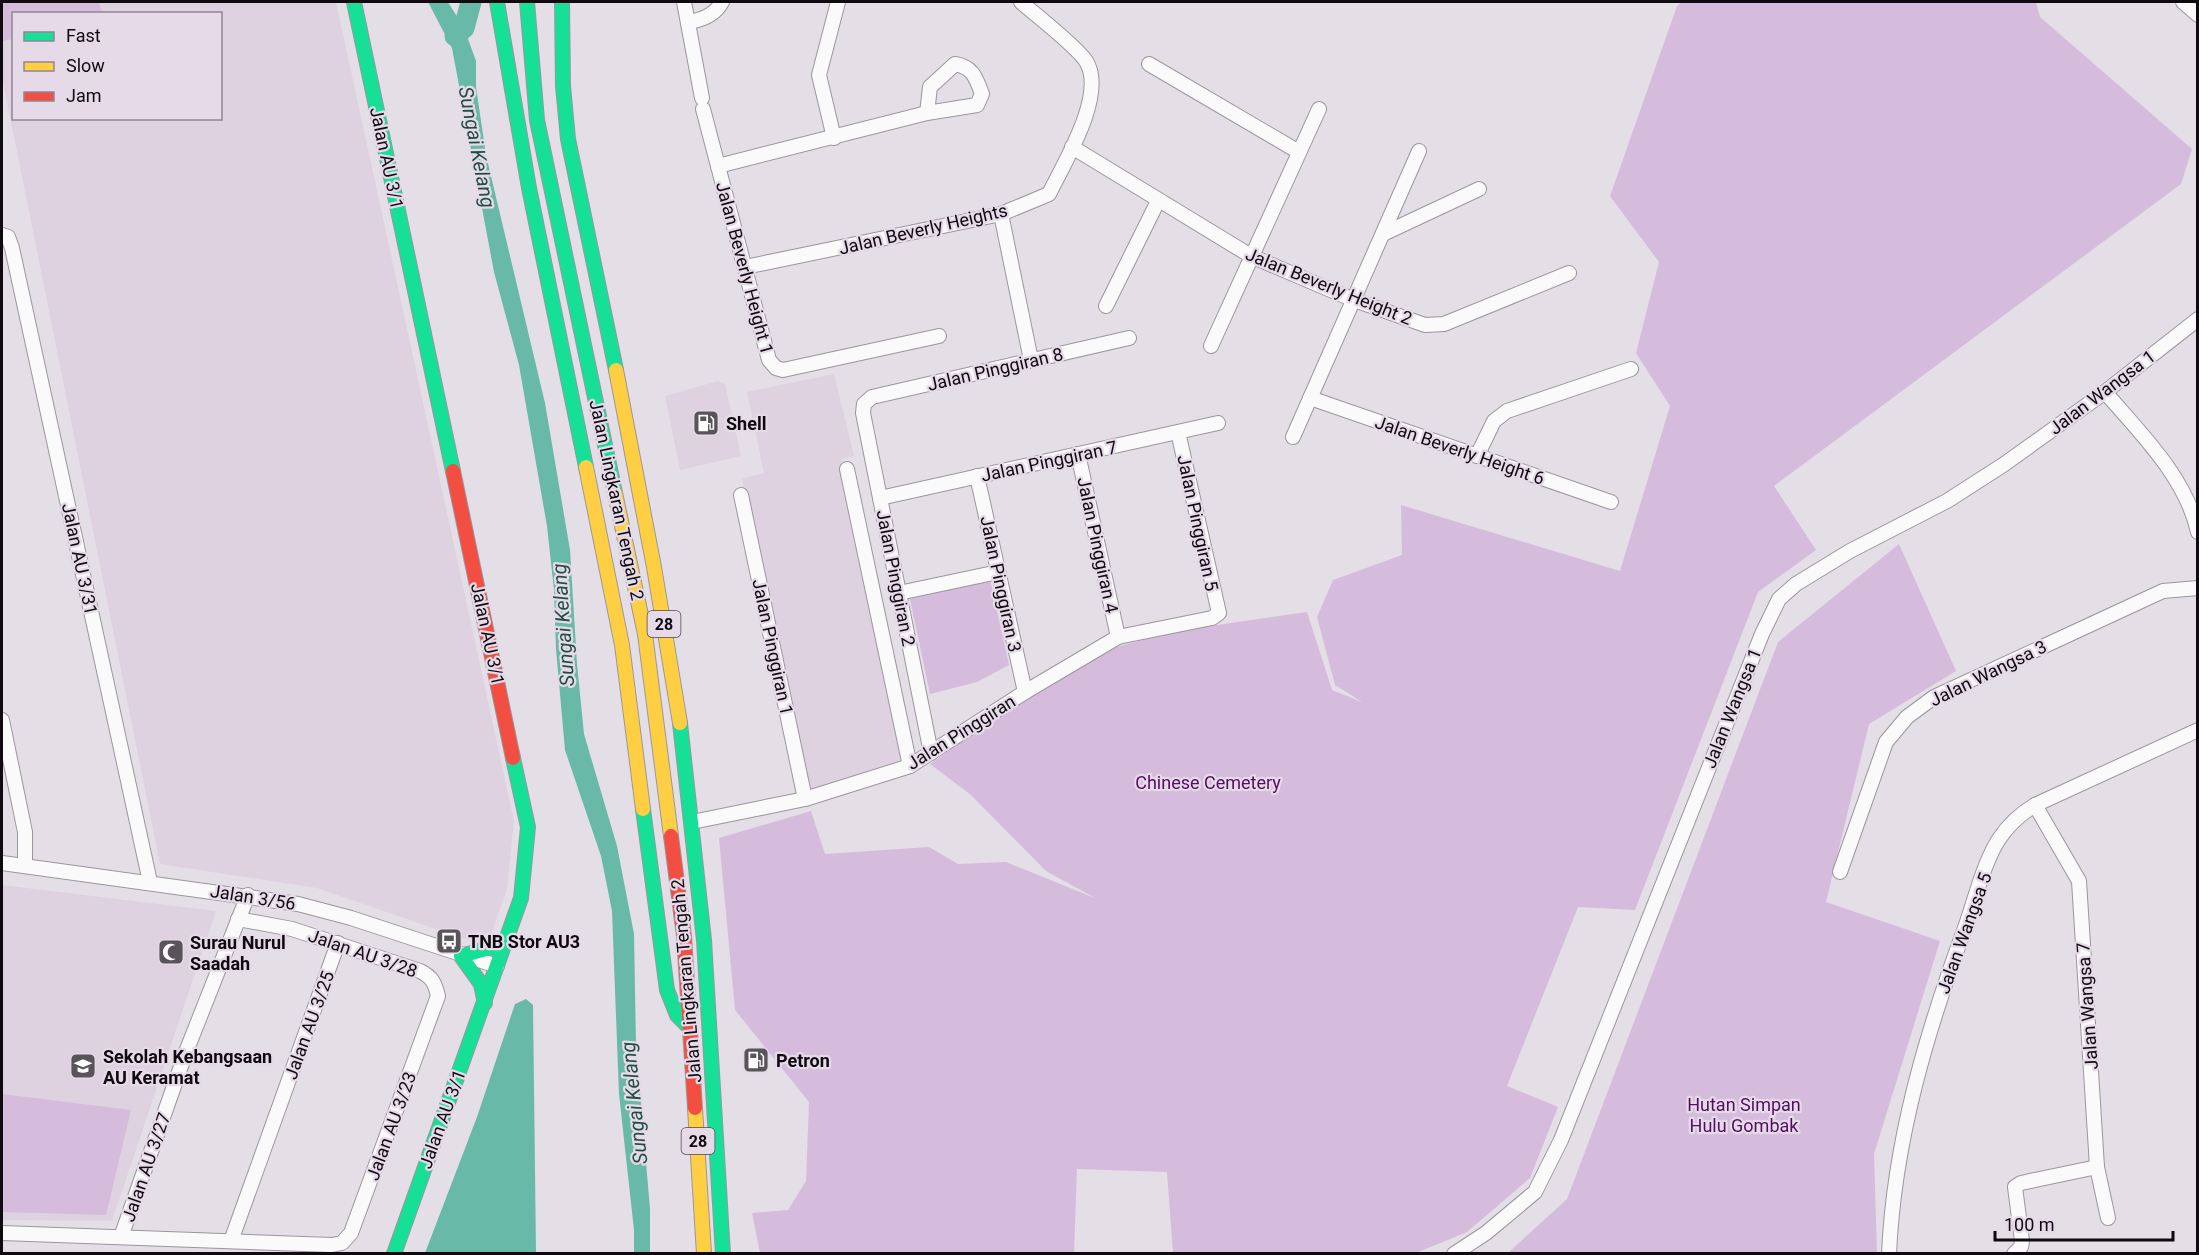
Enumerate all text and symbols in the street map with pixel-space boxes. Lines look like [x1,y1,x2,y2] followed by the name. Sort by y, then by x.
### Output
[12,12,222,120] legend
[66,25,101,46] text: Fast
[66,55,105,76] text: Slow
[453,84,501,210] water label: Sungai Kelang
[66,85,102,106] text: Jam
[366,105,408,211] street label: Jalan AU 3/1
[712,179,778,357] street label: Jalan Beverly Height 1
[837,199,1009,259] street label: Jalan Beverly Heights
[1243,243,1415,329] street label: Jalan Beverly Height 2
[925,343,1065,395] street label: Jalan Pinggiran 8
[2045,345,2159,439] street label: Jalan Wangsa 1
[585,398,649,602] street label: Jalan Lingkaran Tengah 2
[691,408,721,438] fuel station icon: Shell
[1373,411,1547,489] street label: Jalan Beverly Height 6
[726,413,766,434] place label: Shell
[979,436,1119,486] street label: Jalan Pinggiran 7
[1173,453,1223,593] street label: Jalan Pinggiran 5
[1073,475,1123,615] street label: Jalan Pinggiran 4
[58,501,102,617] street label: Jalan AU 3/31
[872,508,920,648] street label: Jalan Pinggiran 2
[976,514,1026,654] street label: Jalan Pinggiran 3
[547,563,579,687] water label: Sungai Kelang
[748,577,798,717] street label: Jalan Pinggiran 1
[467,581,509,687] street label: Jalan AU 3/1
[648,611,680,637] road number: 28
[1926,636,2050,710] street label: Jalan Wangsa 3
[1698,645,1766,771] street label: Jalan Wangsa 1
[903,690,1019,774] street label: Jalan Pinggiran
[1135,772,1281,793] park label: Chinese Cemetery
[1932,870,1996,996] street label: Jalan Wangsa 5
[667,878,705,1084] street label: Jalan Lingkaran Tengah 2
[209,880,297,914] street label: Jalan 3/56
[306,925,420,981] street label: Jalan AU 3/28
[434,926,464,956] bus stop icon: TNB Stor AU3
[468,931,580,952] place label: TNB Stor AU3
[190,932,286,974] place label: Surau Nurul Saadah
[156,937,186,967] mosque icon: Surau Nurul Saadah
[2072,942,2102,1070] street label: Jalan Wangsa 7
[280,968,338,1082] street label: Jalan AU 3/25
[616,1040,652,1165] water label: Sungai Kelang
[741,1045,771,1075] fuel station icon: Petron
[103,1046,272,1088] place label: Sekolah Kebangsaan AU Keramat
[776,1050,830,1071] place label: Petron
[68,1051,98,1081] school or university icon: Sekolah Kebangsaan AU Keramat
[414,1067,470,1171] street label: Jalan AU 3/1
[362,1069,420,1183] street label: Jalan AU 3/23
[1687,1094,1801,1136] park label: Hutan Simpan Hulu Gombak
[118,1110,174,1224] street label: Jalan AU 3/27
[682,1128,714,1154] road number: 28
[1995,1204,2174,1242] scale bar
[2004,1214,2055,1235] text: 100 m

